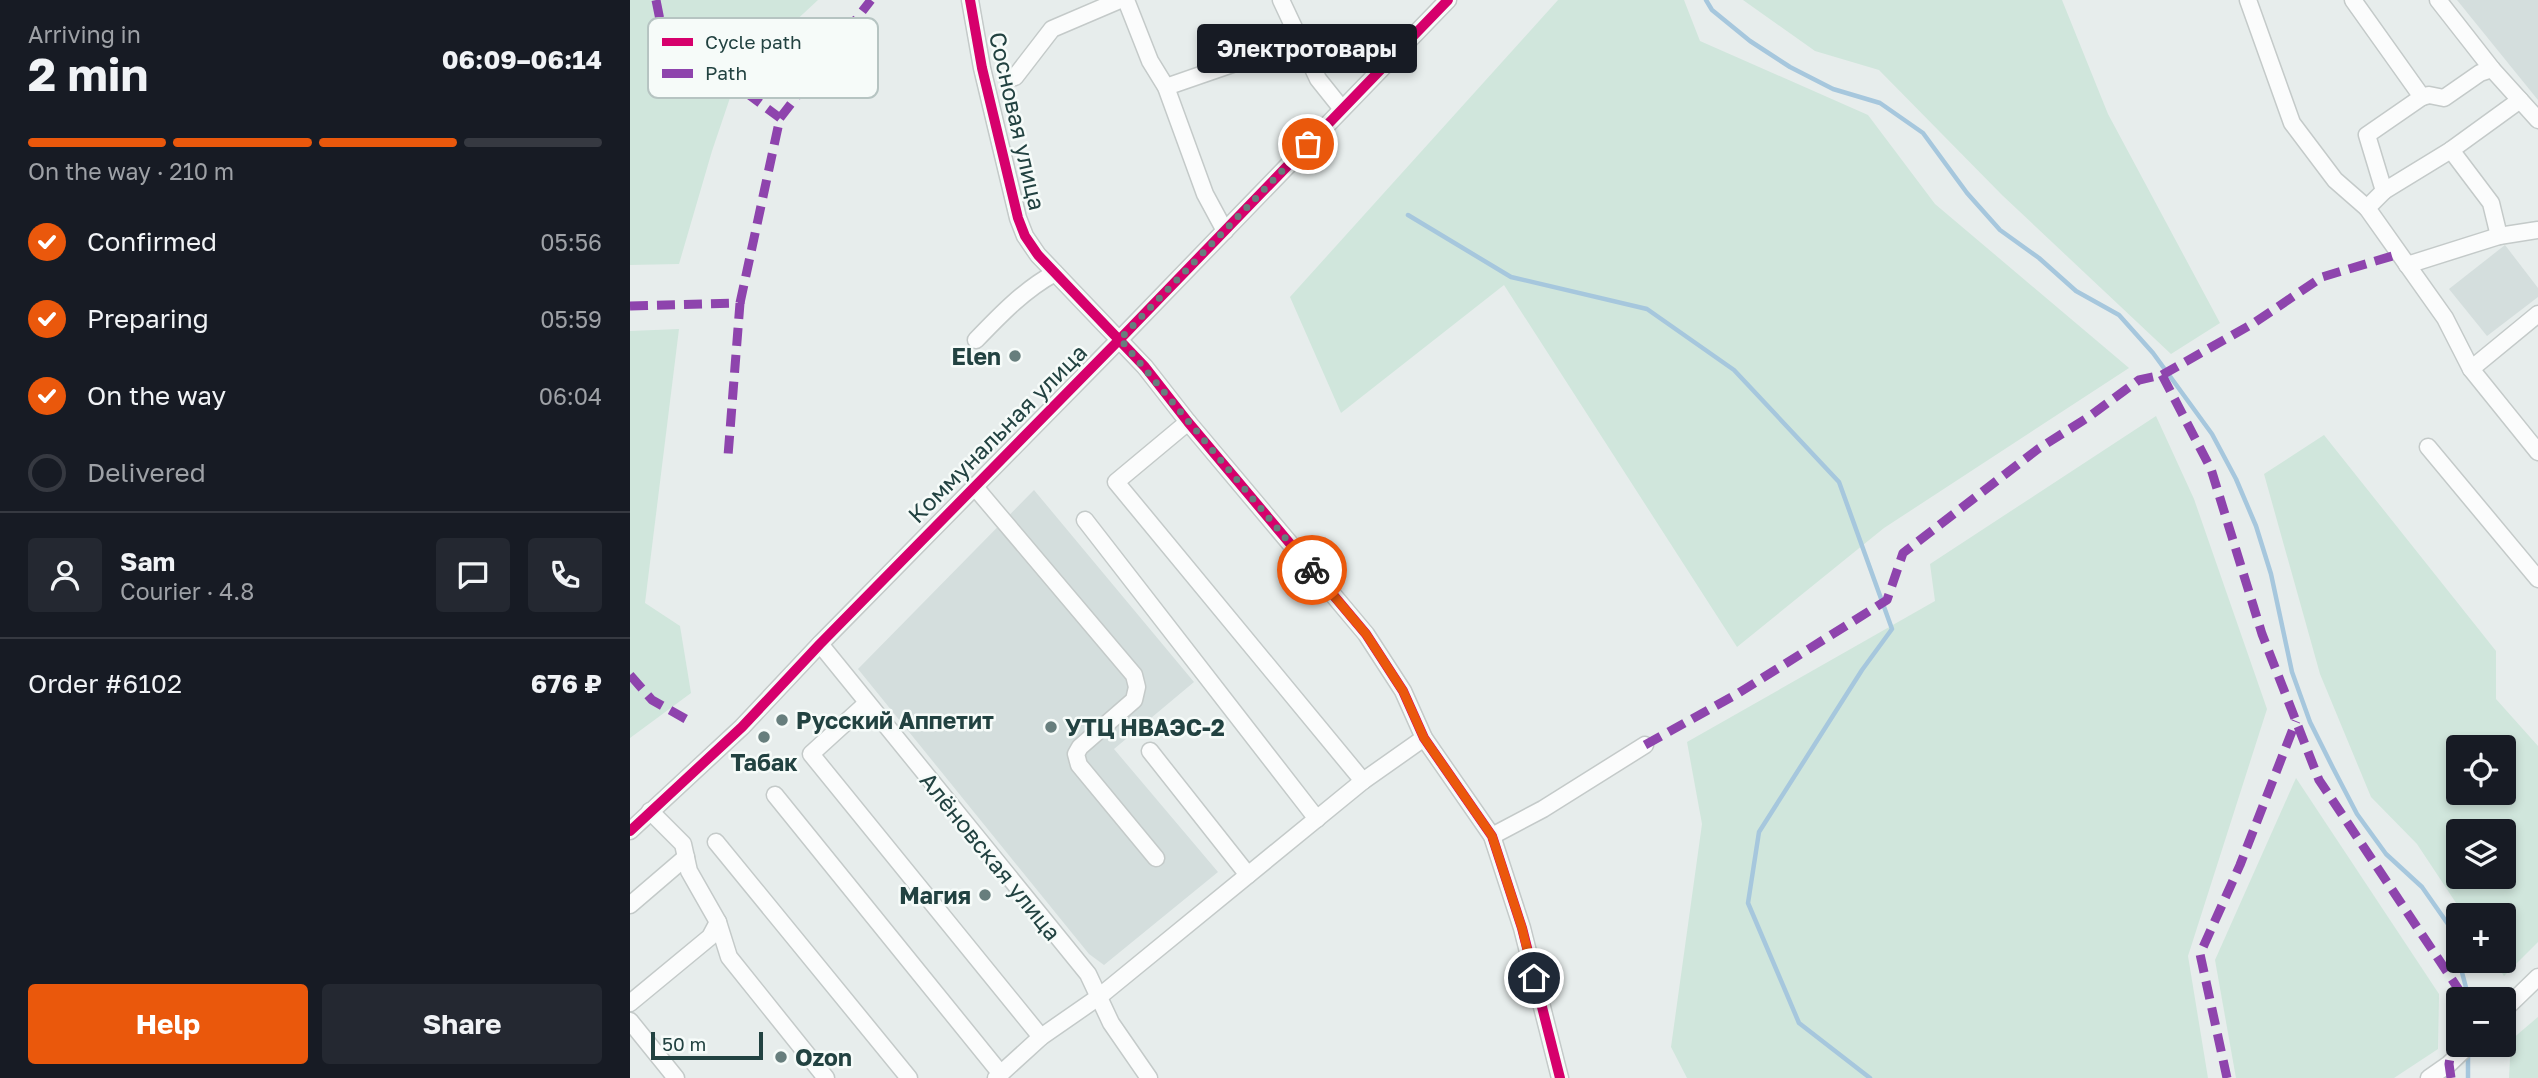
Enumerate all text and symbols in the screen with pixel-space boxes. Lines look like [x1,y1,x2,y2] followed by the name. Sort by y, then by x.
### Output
[648,18,878,98] legend
[28,20,141,48] text: Arriving in
[1198,25,1418,74] callout: Электротовары
[984,29,1052,213] street label: Сосновая улица
[705,30,802,53] text: Cycle path
[1217,34,1397,62] text: Электротовары
[442,44,602,75] text: 06:09–06:14
[28,46,148,101] text: 2 min
[705,61,747,84] text: Path
[1278,114,1338,174] pin
[1289,125,1327,163] icon: bag
[28,157,234,185] text: On the way · 210 m
[28,223,66,261] icon: check
[87,226,217,257] text: Confirmed
[540,228,602,256] text: 05:56
[28,300,66,338] icon: check
[87,303,209,334] text: Preparing
[540,305,602,333] text: 05:59
[902,338,1092,528] street label: Коммунальная улица
[952,342,1001,370] place label: Elen
[1007,348,1023,364] marker: Elen
[28,377,66,415] icon: check
[87,380,226,411] text: On the way
[539,382,602,410] text: 06:04
[87,457,206,488] text: Delivered
[1277,535,1347,605] courier
[28,538,102,612] button: person
[436,538,510,612] button: chat
[528,538,602,612] button: phone
[120,546,175,577] text: Sam
[1293,551,1331,589] icon: bike
[120,577,254,605] text: Courier · 4.8
[28,668,182,699] text: Order #6102
[531,668,602,699] text: 676 ₽
[796,706,994,734] place label: Русский Аппетит
[774,712,790,728] marker: Русский Аппетит
[1065,713,1225,741] place label: УТЦ НВАЭС-2
[1043,719,1059,735] marker: УТЦ НВАЭС-2
[756,729,772,745] marker: Табак
[2446,735,2516,1057] map controls
[2446,735,2516,805] button: locate
[730,748,798,776] place label: Табак
[915,766,1067,946] street label: Алёновская улица
[2446,819,2516,889] button: layers
[899,881,971,909] place label: Магия
[977,887,993,903] marker: Магия
[2446,903,2516,973] button: +
[1504,948,1564,1008] pin
[1515,959,1553,997] icon: home
[28,984,308,1064] button: Help
[322,984,602,1064] button: Share
[2446,987,2516,1057] button: −
[651,1029,763,1061] scale bar
[662,1032,706,1055] text: 50 m
[795,1043,852,1071] place label: Ozon
[773,1049,789,1065] marker: Ozon

